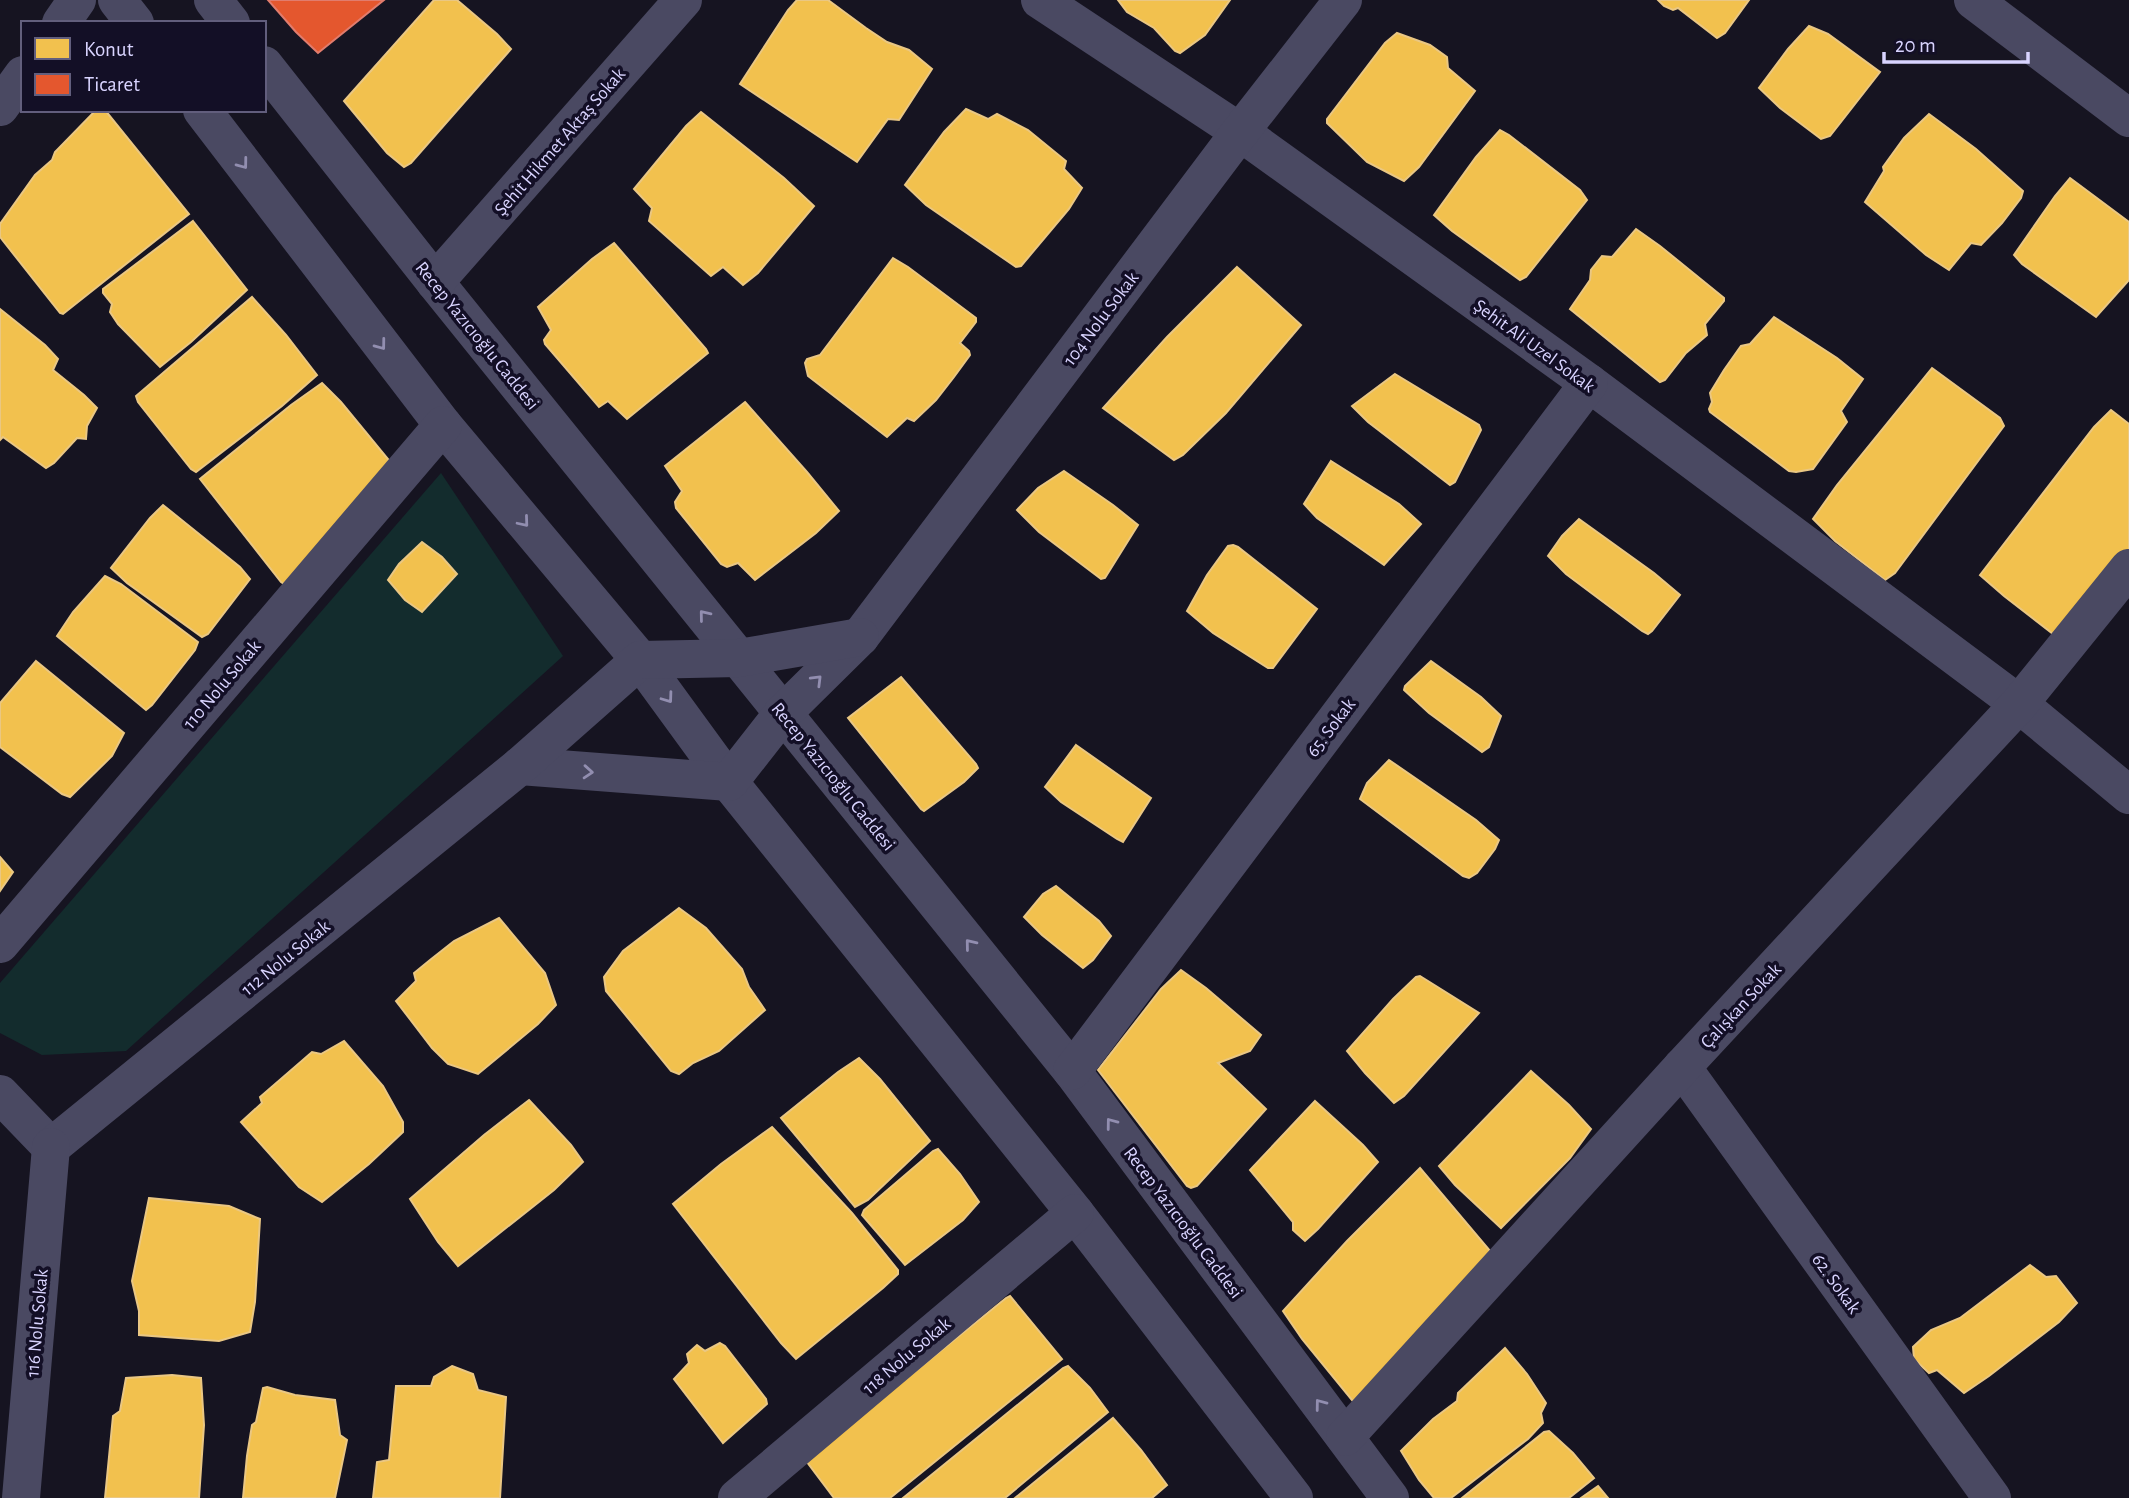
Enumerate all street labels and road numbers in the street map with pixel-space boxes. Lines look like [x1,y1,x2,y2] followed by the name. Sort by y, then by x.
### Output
[491,64,629,219] street label: Şehit Hikmet Aktaş Sokak
[411,258,542,414] street label: Recep Yazıcıoğlu Caddesi
[1060,268,1143,369] street label: 104 Nolu Sokak
[1470,296,1598,396] street label: Şehit Ali Uzel Sokak
[180,637,265,733] street label: 110 Nolu Sokak
[1303,695,1359,761] street label: 65. Sokak
[767,699,898,855] street label: Recep Yazıcıoğlu Caddesi
[238,917,334,1000] street label: 112 Nolu Sokak
[1697,960,1785,1052] street label: Çalışkan Sokak
[1120,1144,1246,1302] street label: Recep Yazıcıoğlu Caddesi
[1808,1251,1864,1318] street label: 62. Sokak
[23,1268,52,1378] street label: 116 Nolu Sokak
[859,1314,955,1398] street label: 118 Nolu Sokak

